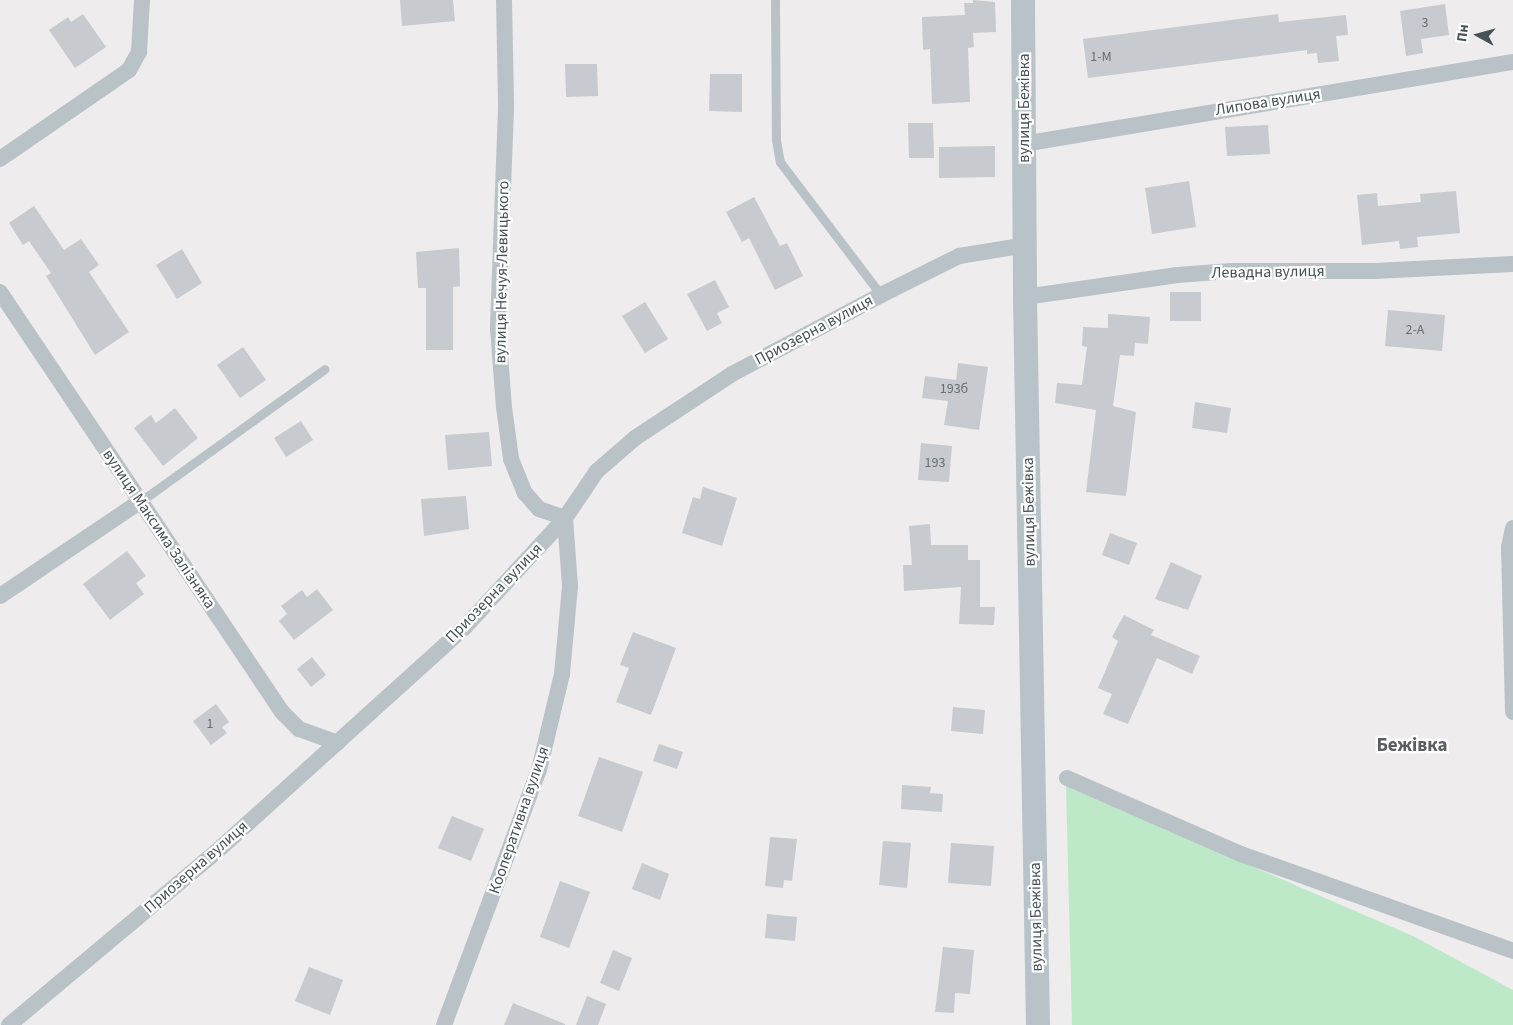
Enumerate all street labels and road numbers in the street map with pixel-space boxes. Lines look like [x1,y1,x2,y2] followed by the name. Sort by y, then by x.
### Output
[1014,53,1034,163] street label: вулиця Бежівка
[1214,84,1322,120] street label: Липова вулиця
[491,180,513,364] street label: вулиця Нечуя-Левицького
[1211,261,1325,283] street label: Левадна вулиця
[752,291,876,369] street label: Приозерна вулиця
[98,446,220,612] street label: вулиця Максима Залізняка
[1018,457,1040,567] street label: вулиця Бежівка
[442,539,546,647] street label: Приозерна вулиця
[485,744,553,896] street label: Кооперативна вулиця
[140,817,252,917] street label: Приозерна вулиця
[1025,862,1047,972] street label: вулиця Бежівка

